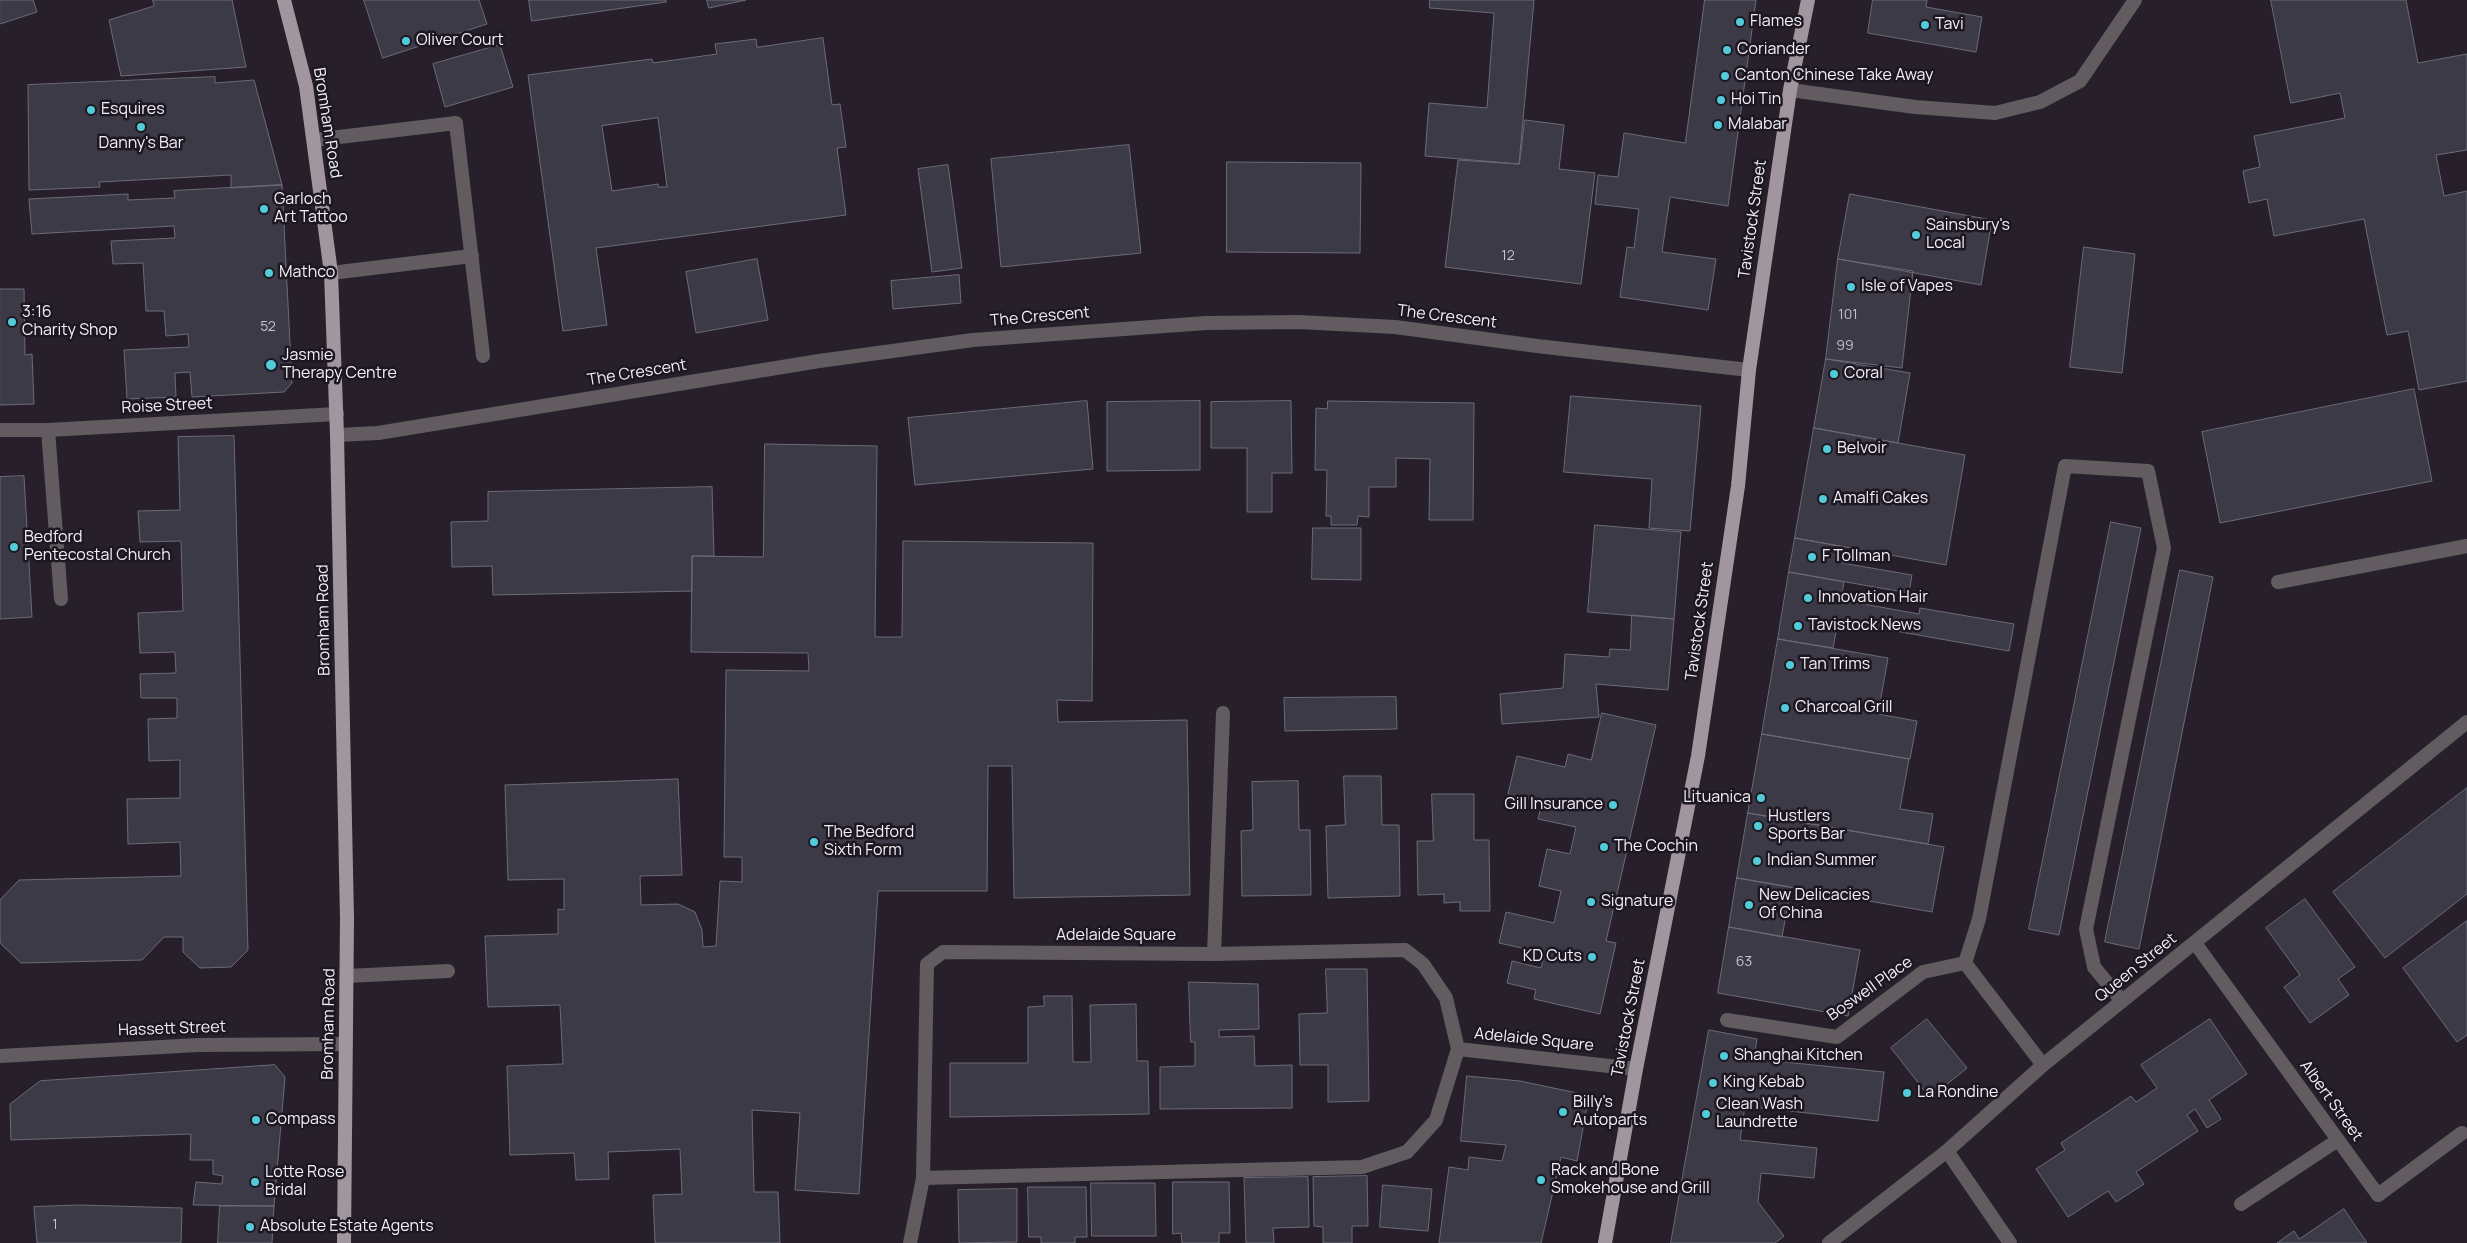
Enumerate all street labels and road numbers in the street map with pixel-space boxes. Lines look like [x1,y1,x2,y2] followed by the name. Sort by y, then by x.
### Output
[309,66,345,180] street label: Bromham Road
[1735,158,1771,280] street label: Tavistock Street
[1396,301,1498,333] street label: The Crescent
[989,303,1091,331] street label: The Crescent
[586,356,688,390] street label: The Crescent
[121,394,213,418] street label: Roise Street
[1682,560,1718,682] street label: Tavistock Street
[313,564,335,676] street label: Bromham Road
[1056,926,1176,946] street label: Adelaide Square
[2091,929,2181,1007] street label: Queen Street
[1824,953,1916,1025] street label: Boswell Place
[1608,957,1650,1079] street label: Tavistock Street
[318,968,340,1080] street label: Bromham Road
[118,1018,226,1040] street label: Hassett Street
[1473,1024,1595,1056] street label: Adelaide Square
[2295,1057,2367,1145] street label: Albert Street

